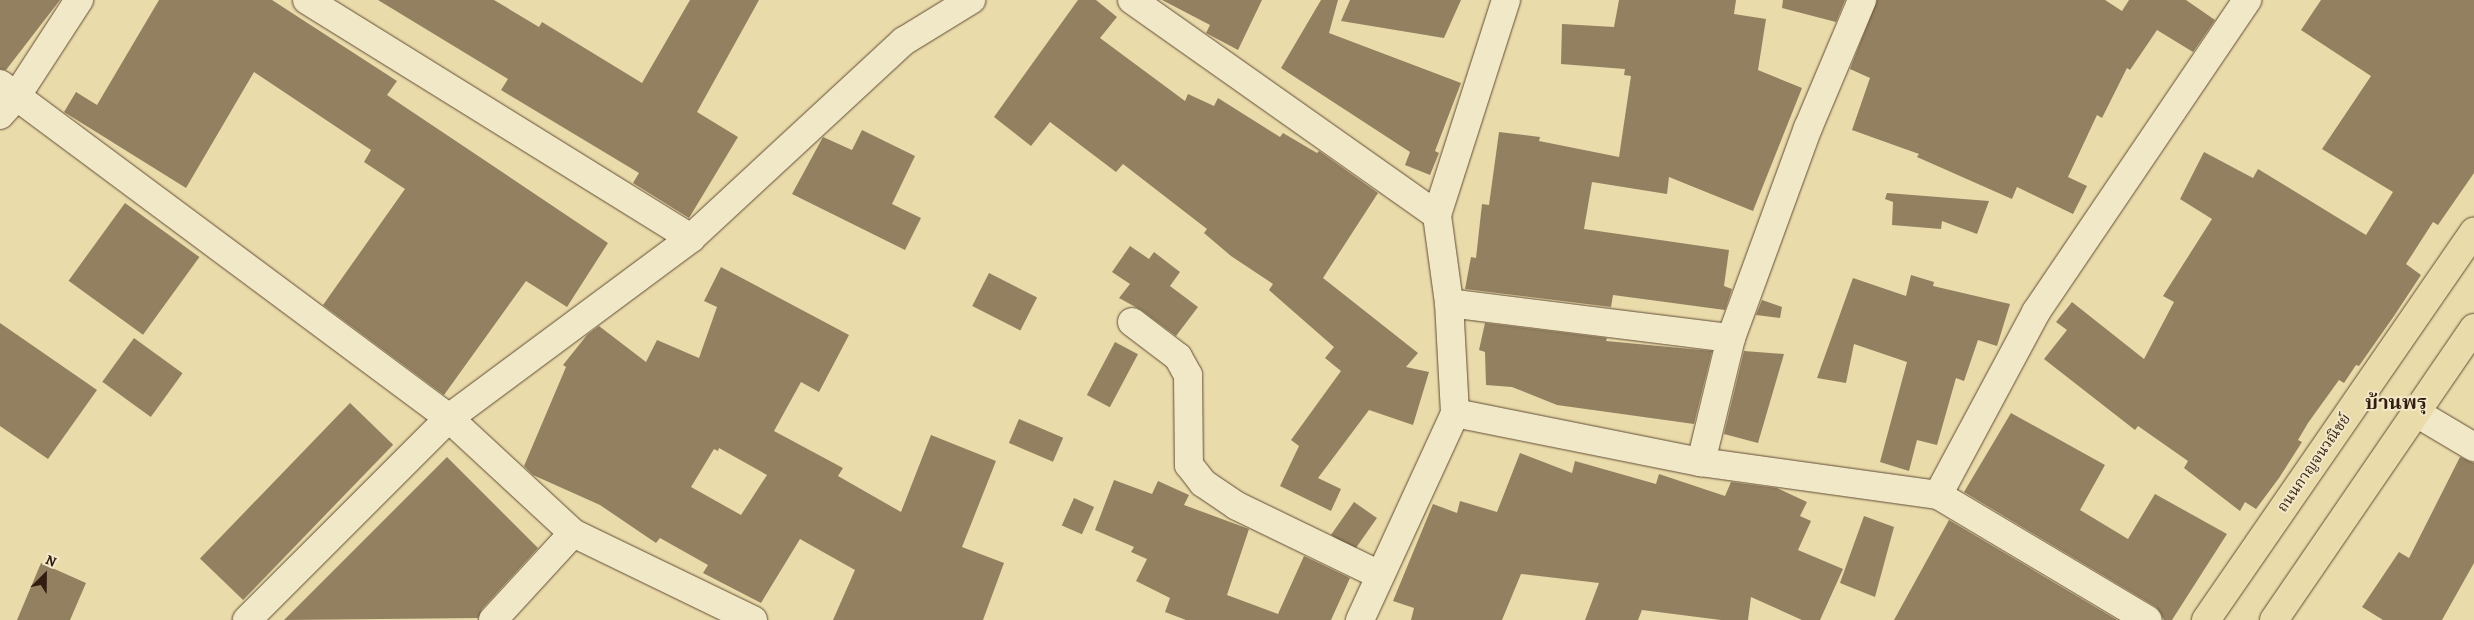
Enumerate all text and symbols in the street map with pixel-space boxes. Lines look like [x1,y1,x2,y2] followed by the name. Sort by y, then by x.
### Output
[2365,390,2427,414] district label: บ้านพรุ
[2273,410,2355,516] street label: ถนนกาญจนวณิชย์
[20,550,70,600] north arrow
[43,550,59,571] text: N

